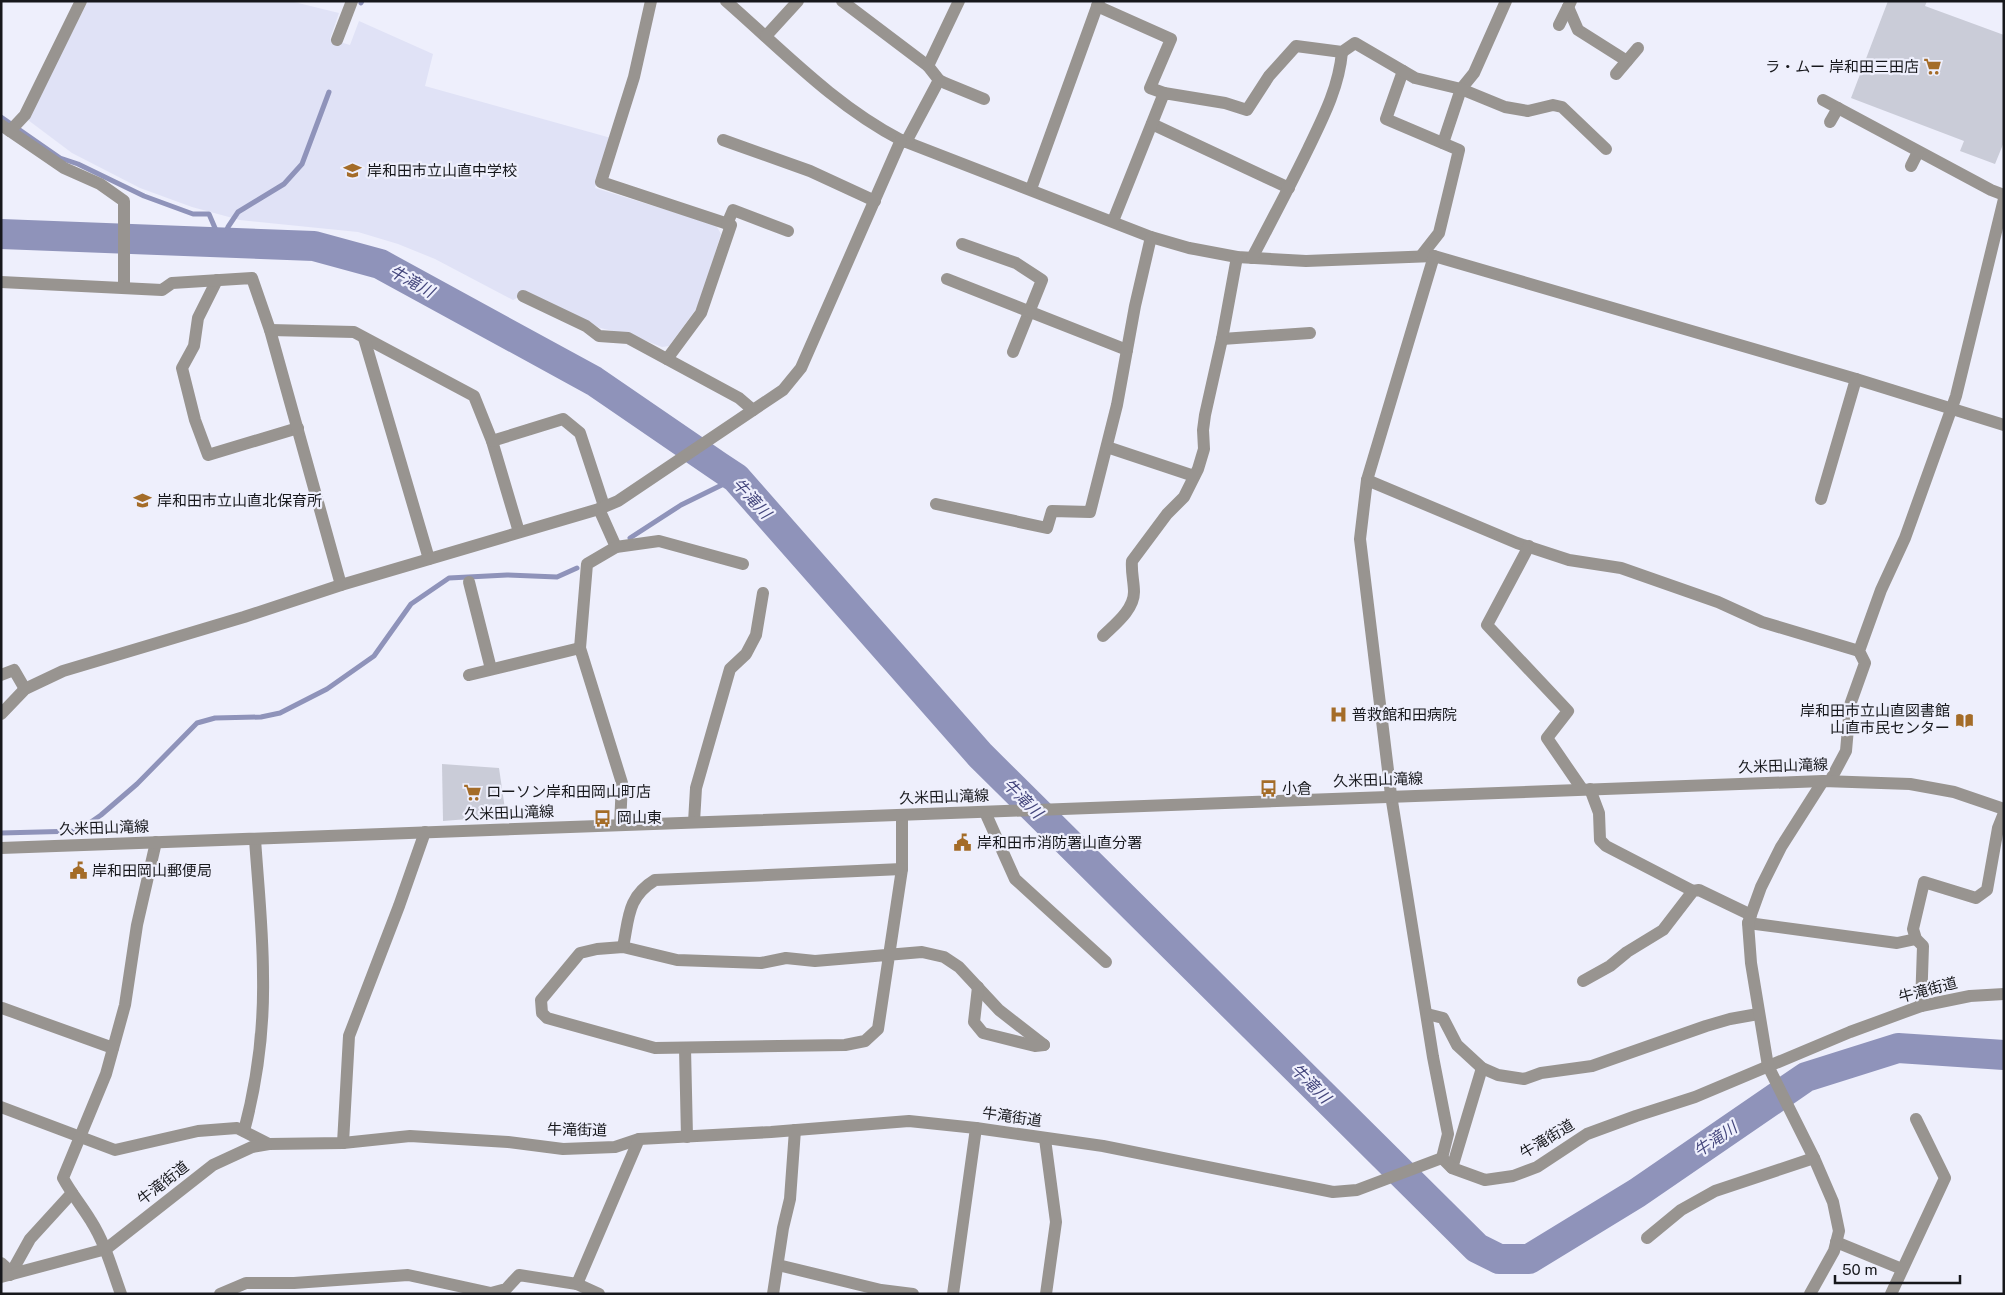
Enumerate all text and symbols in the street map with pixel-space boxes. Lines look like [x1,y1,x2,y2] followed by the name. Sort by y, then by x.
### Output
[1923,57,1943,77] supermarket icon: ラ・ムー 岸和田三田店
[1765,58,1919,75] place label: ラ・ムー 岸和田三田店
[343,161,363,181] school or university icon: 岸和田市立山直中学校
[367,162,517,179] place label: 岸和田市立山直中学校
[386,261,439,302] water label: 牛滝川
[728,474,776,524] water label: 牛滝川
[133,491,153,511] school or university icon: 岸和田市立山直北保育所
[157,492,322,509] place label: 岸和田市立山直北保育所
[1800,702,1950,736] place label: 岸和田市立山直図書館 山直市民センター
[1328,705,1348,725] hospital icon: 普救館和田病院
[1352,706,1457,723] place label: 普救館和田病院
[1954,710,1974,730] library icon: 岸和田市立山直図書館 山直市民センター
[1738,755,1828,776] street label: 久米田山滝線
[1333,769,1423,790] street label: 久米田山滝線
[999,775,1048,823] water label: 牛滝川
[1258,779,1278,799] bus stop icon: 小倉
[1282,780,1312,797] place label: 小倉
[462,782,482,802] supermarket icon: ローソン岸和田岡山町店
[486,783,651,800] place label: ローソン岸和田岡山町店
[899,786,989,807] street label: 久米田山滝線
[464,802,554,823] street label: 久米田山滝線
[593,808,613,828] bus stop icon: 岡山東
[617,809,662,826] place label: 岡山東
[59,817,149,838] street label: 久米田山滝線
[953,833,973,853] public building icon: 岸和田市消防署山直分署
[977,834,1142,851] place label: 岸和田市消防署山直分署
[68,861,88,881] public building icon: 岸和田岡山郵便局
[92,862,212,879] place label: 岸和田岡山郵便局
[1897,974,1959,1005] street label: 牛滝街道
[1287,1060,1336,1108] water label: 牛滝川
[981,1104,1043,1129] street label: 牛滝街道
[1517,1116,1577,1161] street label: 牛滝街道
[1690,1117,1742,1161] water label: 牛滝川
[547,1120,607,1139] street label: 牛滝街道
[134,1157,192,1208] street label: 牛滝街道
[1835,1252,1960,1284] scale bar
[1842,1261,1877,1278] text: 50 m

